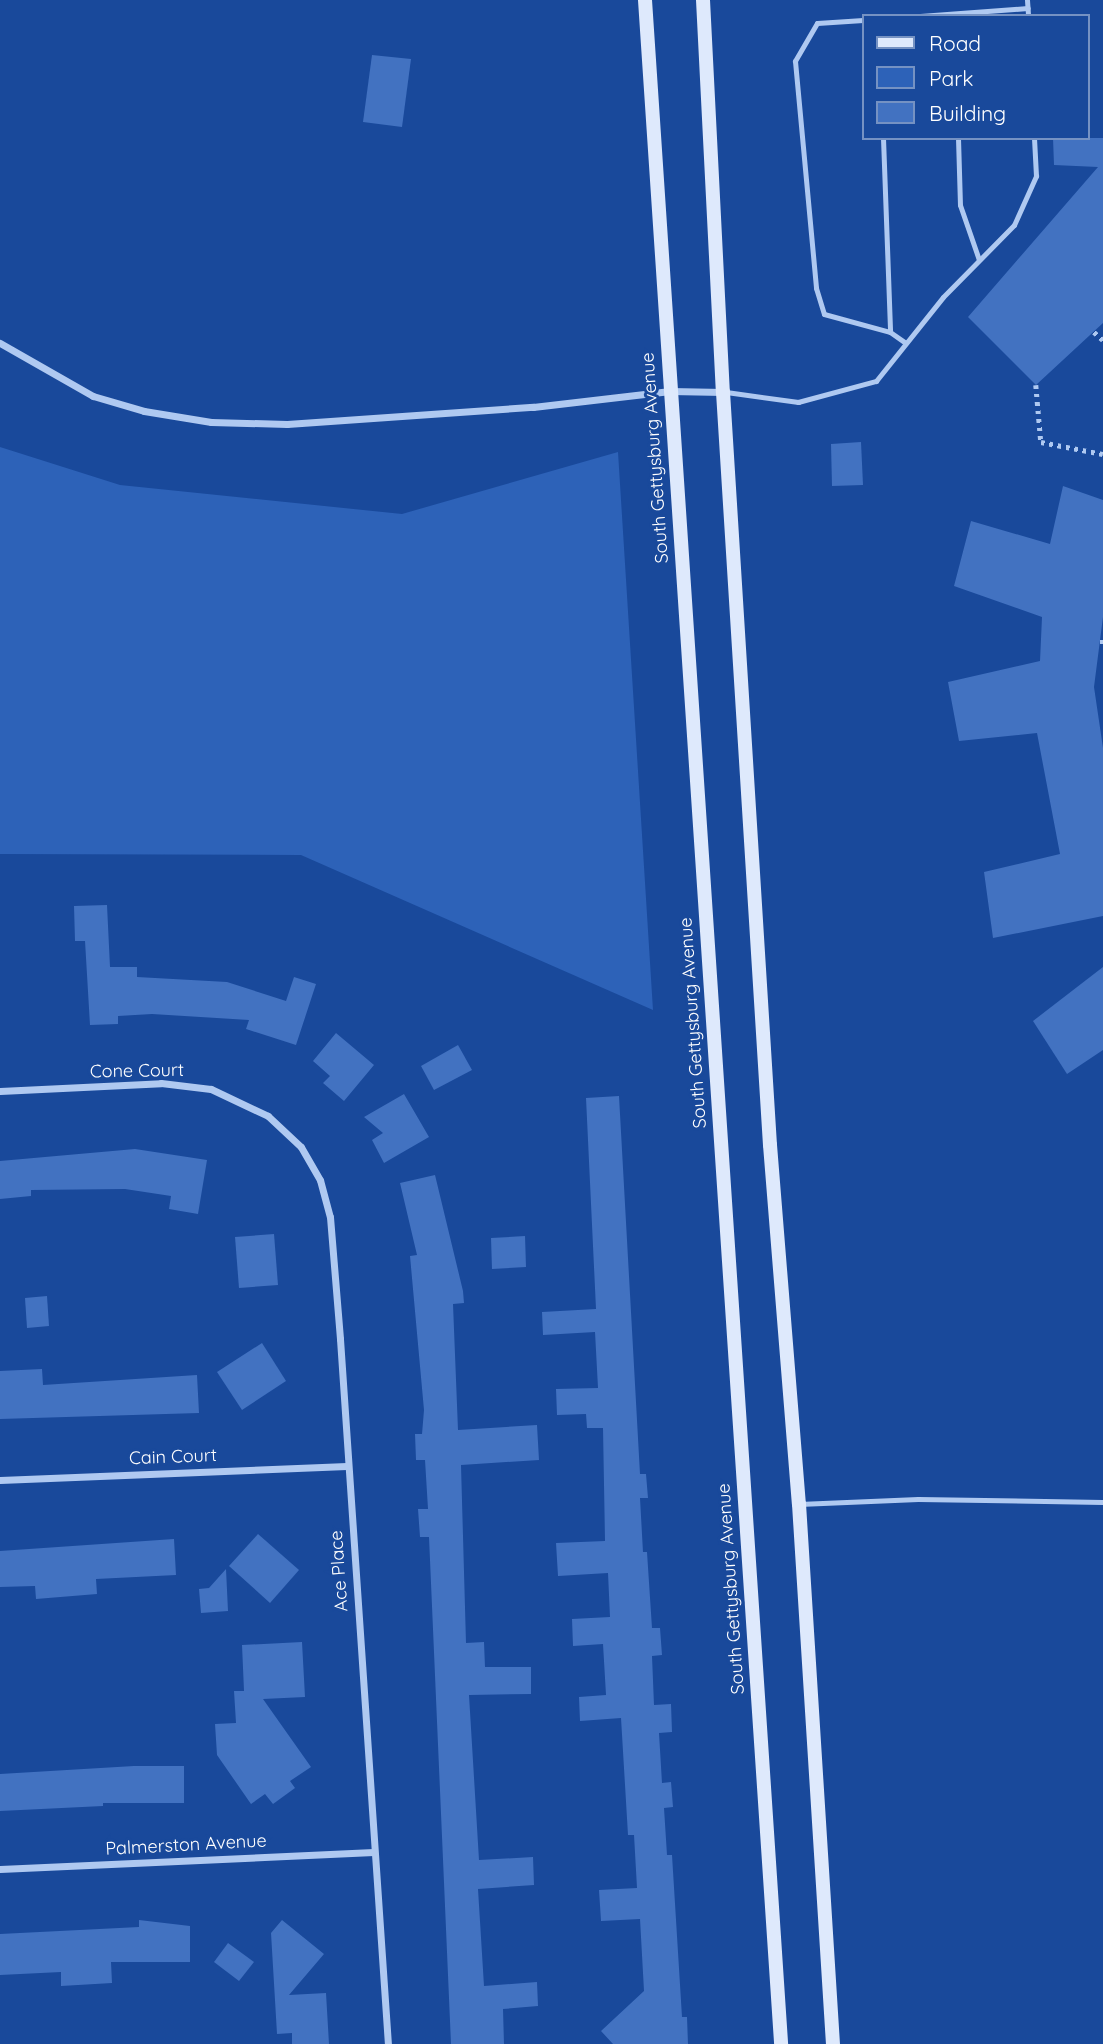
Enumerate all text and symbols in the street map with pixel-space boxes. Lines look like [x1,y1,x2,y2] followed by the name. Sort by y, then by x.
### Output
[862,14,1089,140] legend
[929,30,981,56] text: Road
[929,65,973,91] text: Park
[929,100,1006,126] text: Building
[637,352,673,564] street label: South Gettysburg Avenue
[675,917,711,1129] street label: South Gettysburg Avenue
[90,1059,184,1083] street label: Cone Court
[129,1445,217,1469] street label: Cain Court
[713,1483,749,1695] street label: South Gettysburg Avenue
[325,1530,353,1612] street label: Ace Place
[105,1830,267,1860] street label: Palmerston Avenue

